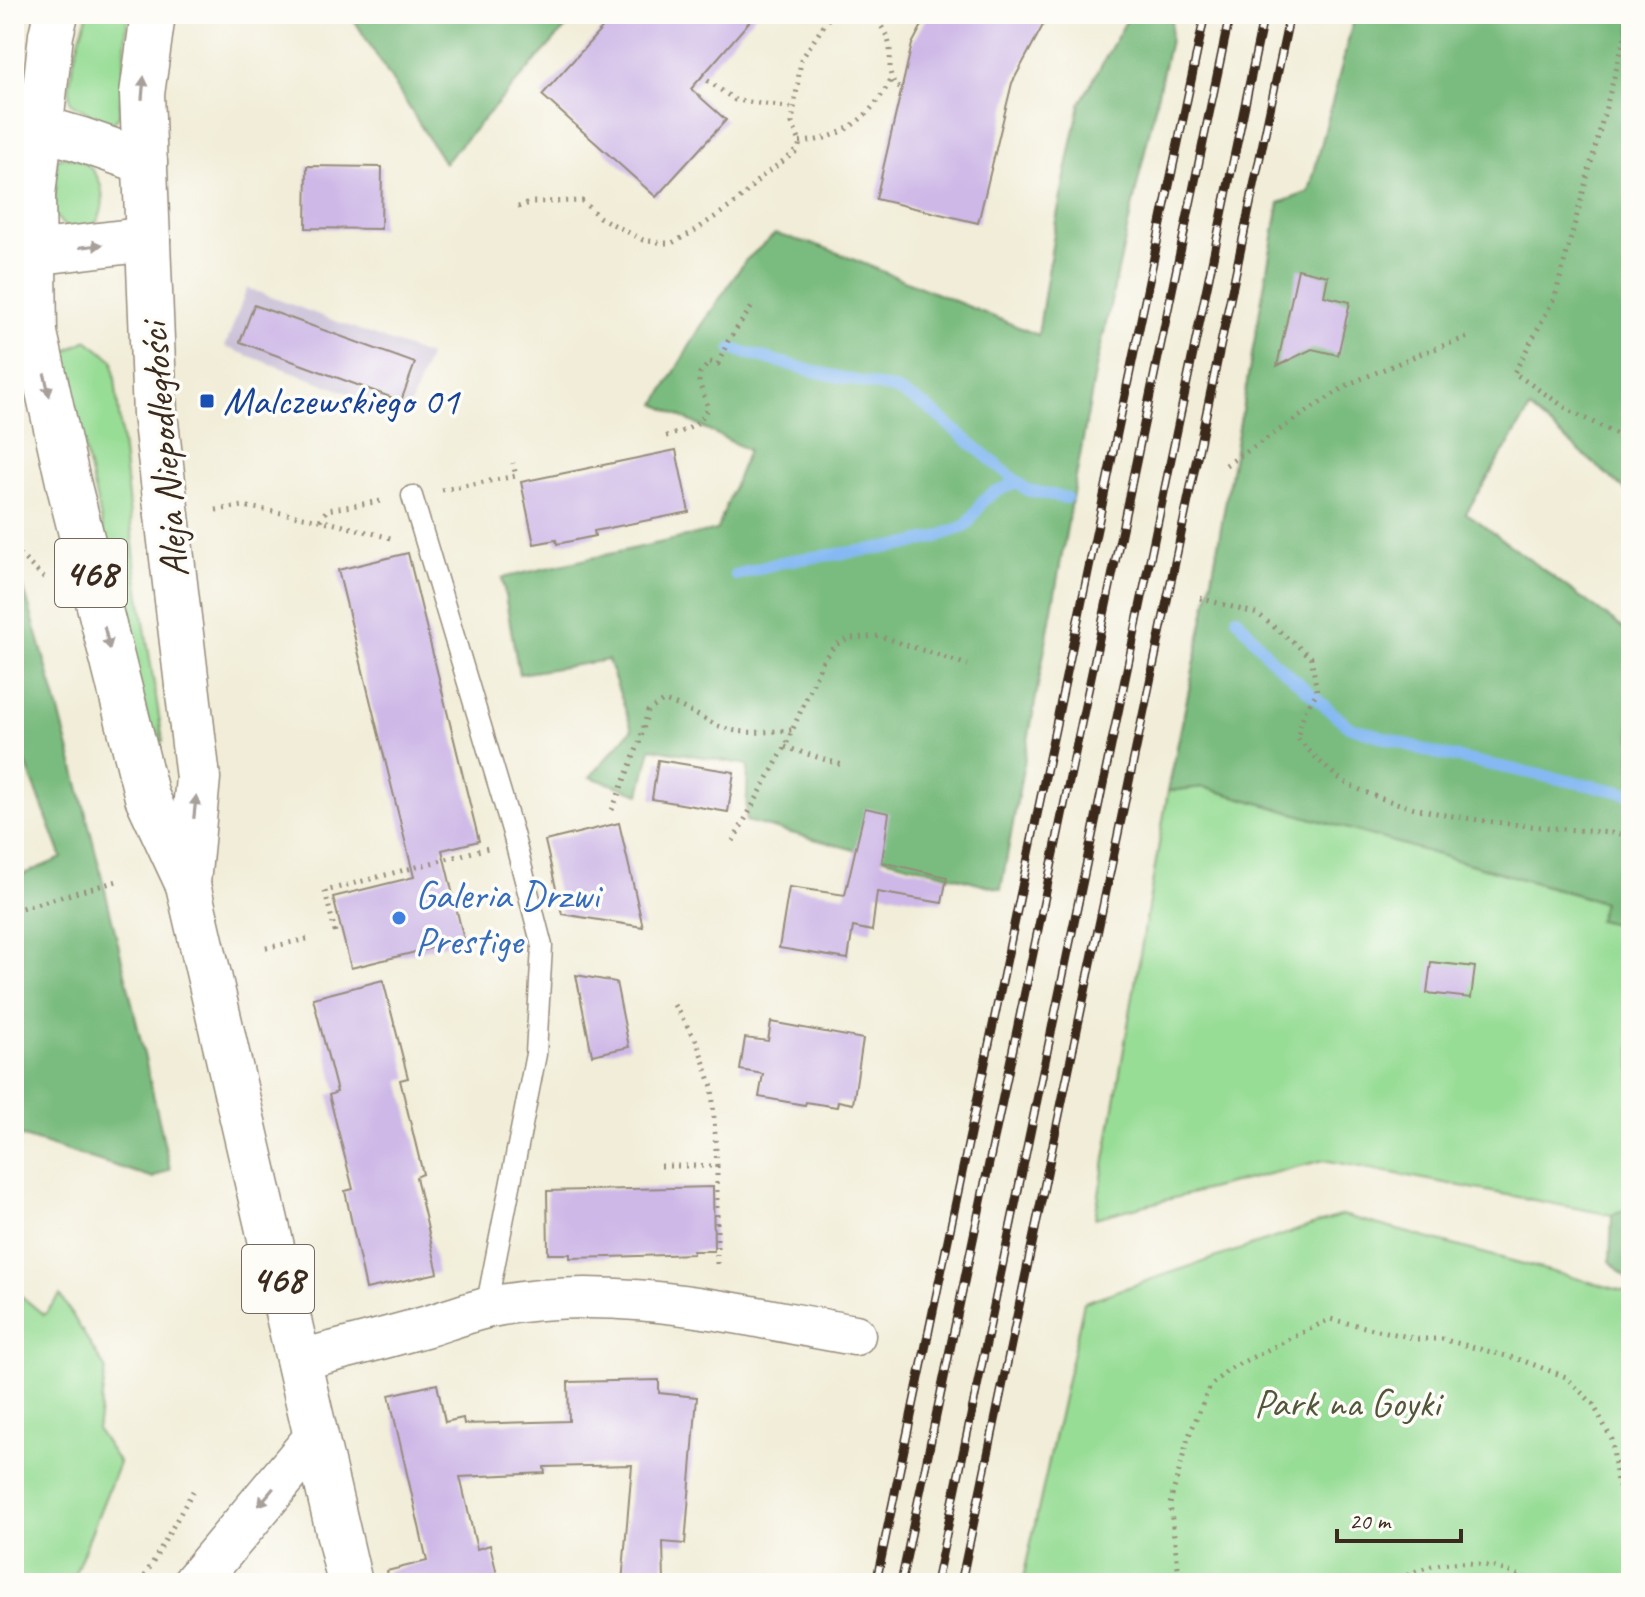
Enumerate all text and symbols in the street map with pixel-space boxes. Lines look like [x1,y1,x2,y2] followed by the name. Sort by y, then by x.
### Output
[137,75,150,100] one-way arrow
[79,239,104,252] one-way arrow
[128,316,200,579] street label: Aleja Niepodległości
[41,373,54,398] one-way arrow
[223,376,461,426] place label: Malczewskiego 01
[198,392,216,410] marker: Malczewskiego 01
[55,539,127,607] road number: 468
[102,626,114,651] one-way arrow
[189,794,202,819] one-way arrow
[415,870,604,966] place label: Galeria Drzwi Prestige
[390,909,408,927] marker: Galeria Drzwi Prestige
[242,1245,314,1313] road number: 468
[1254,1378,1445,1428] park label: Park na Goyki
[258,1487,275,1507] one-way arrow
[1337,1493,1461,1543] scale bar
[1349,1506,1392,1536] text: 20 m

